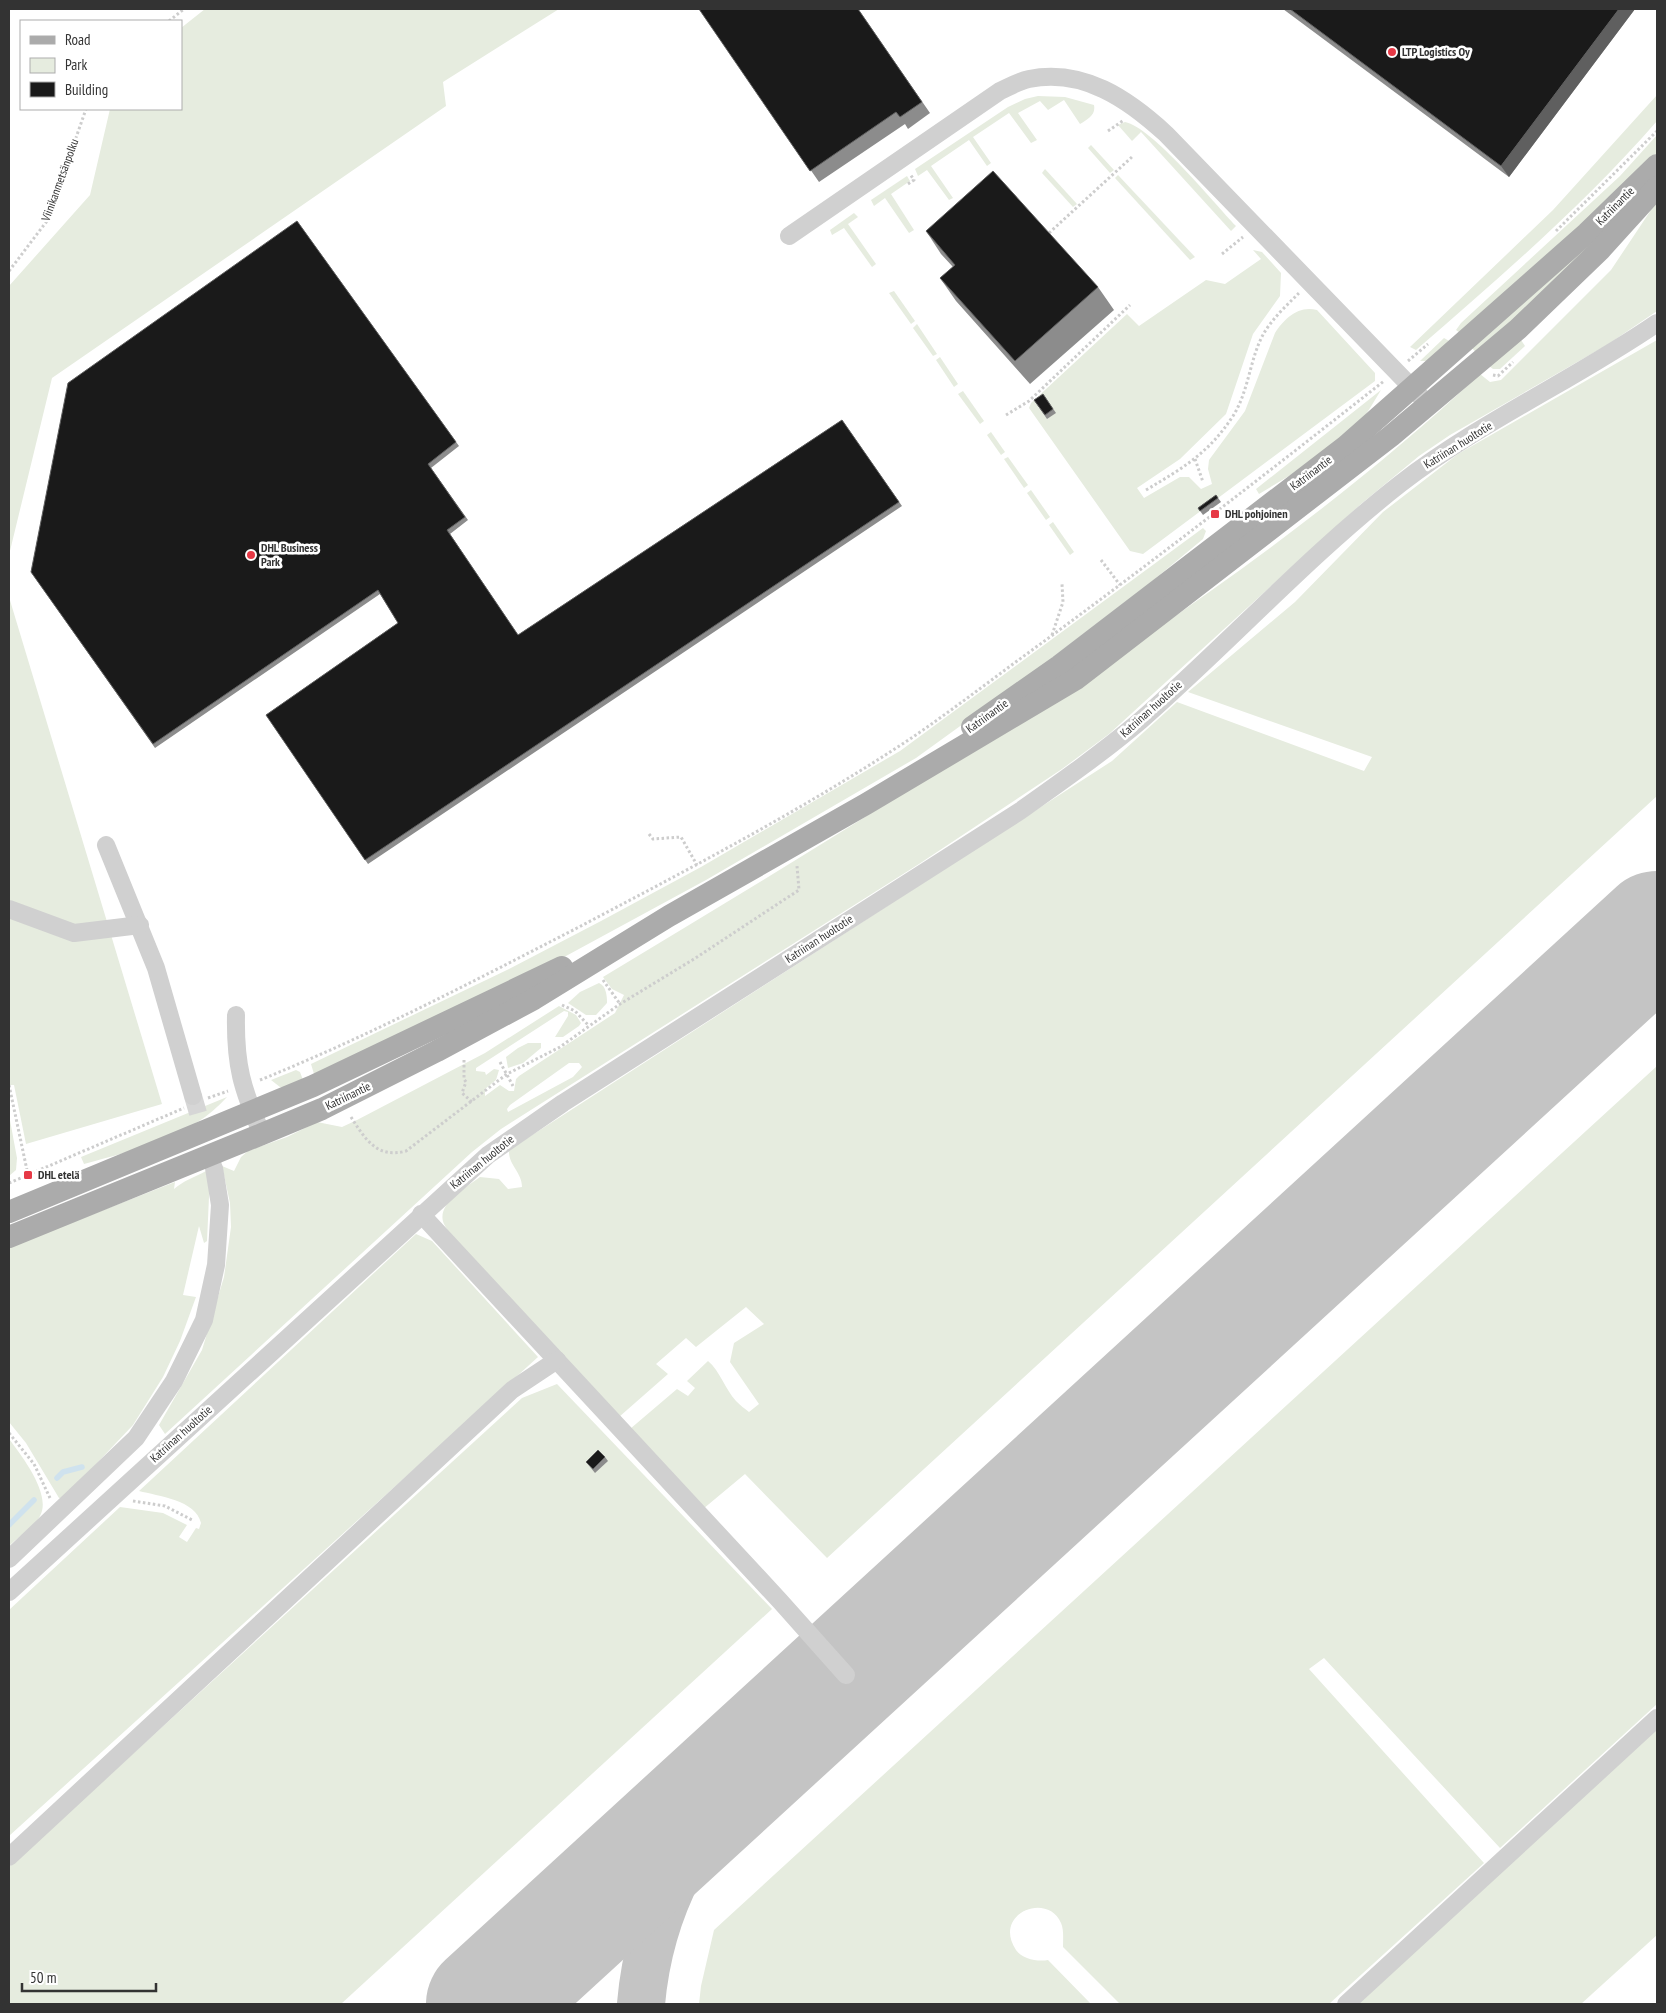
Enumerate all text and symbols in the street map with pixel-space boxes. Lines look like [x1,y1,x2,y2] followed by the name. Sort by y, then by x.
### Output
[20,20,182,110] legend
[65,30,91,49] text: Road
[1402,44,1470,59] place label: LTP Logistics Oy
[1386,46,1398,58] marker: LTP Logistics Oy
[65,55,87,74] text: Park
[65,80,108,99] text: Building
[37,137,81,224] street label: Viinikanmetsänpolku
[1592,183,1637,228] street label: Katriinantie
[1421,418,1495,472] street label: Katriinan huoltotie
[1287,452,1335,493] street label: Katriinantie
[1225,506,1288,521] place label: DHL pohjoinen
[1209,508,1221,520] marker: DHL pohjoinen
[261,540,318,569] place label: DHL Business Park
[245,549,257,561] marker: DHL Business Park
[1117,677,1185,740] street label: Katriinan huoltotie
[963,695,1011,736] street label: Katriinantie
[782,911,855,966] street label: Katriinan huoltotie
[323,1078,373,1113] street label: Katriinantie
[447,1131,517,1192] street label: Katriinan huoltotie
[38,1167,80,1182] place label: DHL etelä
[22,1169,34,1181] marker: DHL etelä
[147,1402,215,1465] street label: Katriinan huoltotie
[22,1960,156,1992] scale bar
[30,1968,56,1987] text: 50 m

